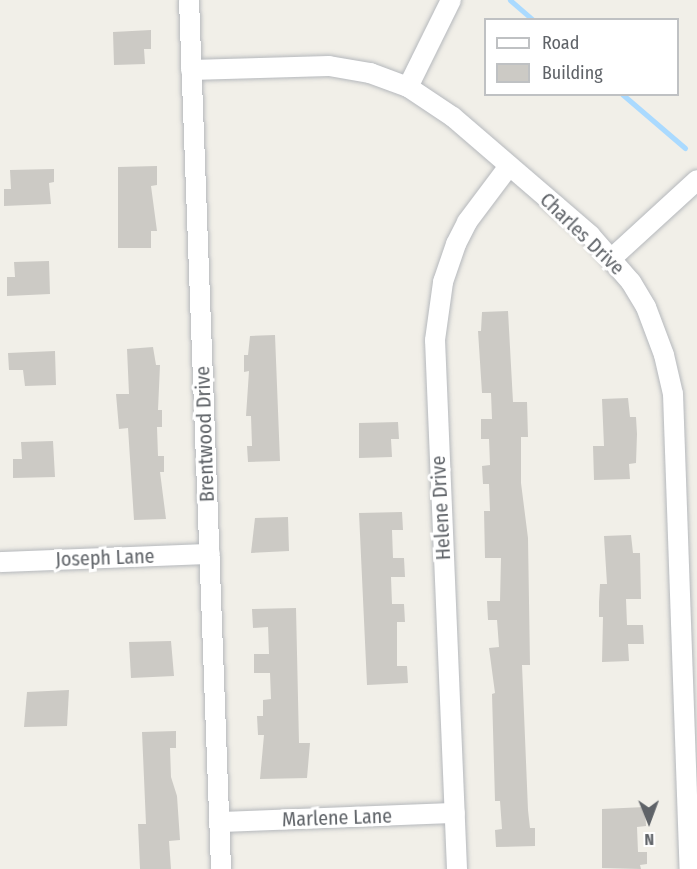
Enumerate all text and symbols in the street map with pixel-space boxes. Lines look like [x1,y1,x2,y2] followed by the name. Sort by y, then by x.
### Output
[484,18,679,96] legend
[542,32,579,54] text: Road
[542,62,603,84] text: Building
[535,188,629,280] street label: Charles Drive
[191,366,219,502] street label: Brentwood Drive
[426,455,456,561] street label: Helene Drive
[55,544,155,572] street label: Joseph Lane
[619,791,679,851] north arrow
[282,804,392,832] street label: Marlene Lane
[644,830,654,849] text: N

